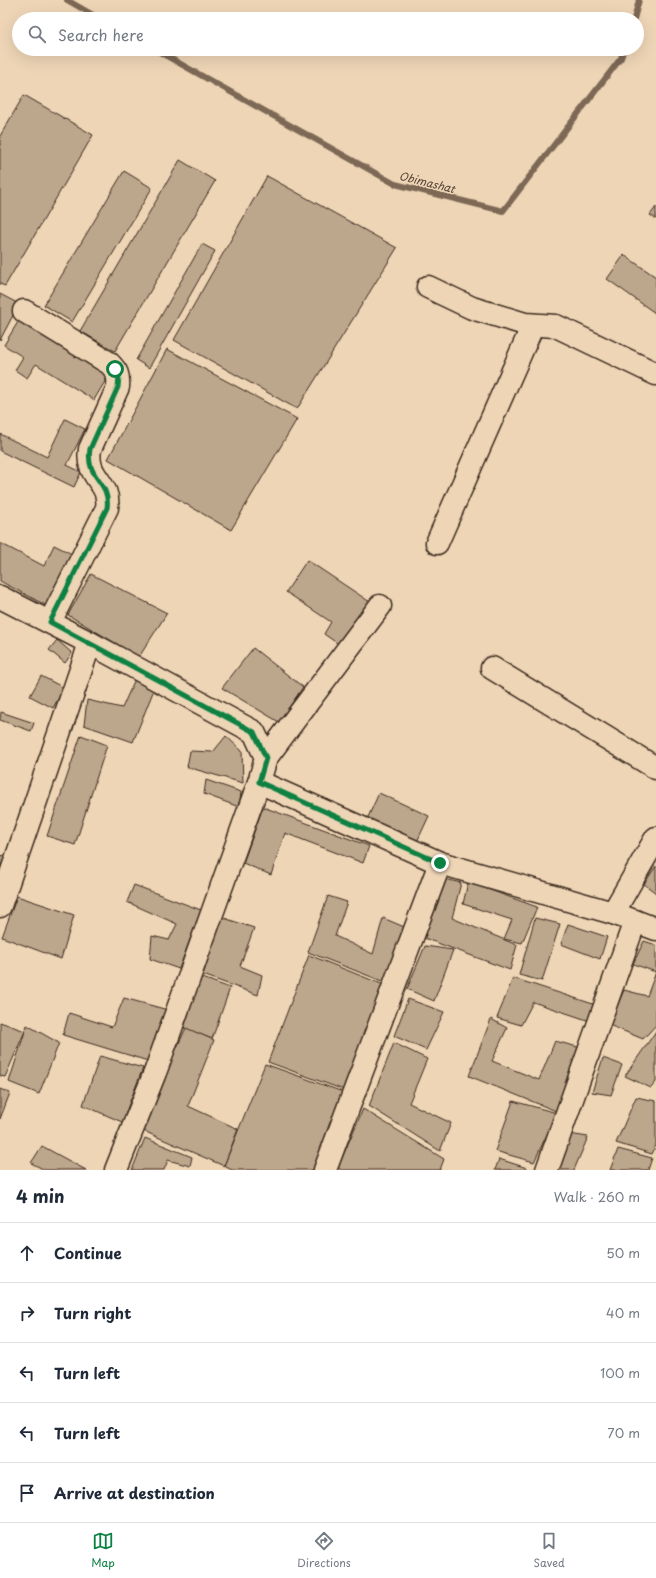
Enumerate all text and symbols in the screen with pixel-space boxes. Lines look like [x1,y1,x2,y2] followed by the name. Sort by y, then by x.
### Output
[12,12,644,56] search box
[26,23,48,45] icon: search
[58,23,144,46] text: Search here
[397,167,458,198] water label: Obimashat
[106,360,124,378] route start
[431,854,449,872] route end
[16,1183,64,1209] text: 4 min
[554,1187,640,1206] text: Walk · 260 m
[54,1241,122,1264] text: Continue
[16,1242,38,1264] icon: ahead
[606,1243,640,1262] text: 50 m
[54,1301,131,1324] text: Turn right
[16,1302,38,1324] icon: right
[606,1303,640,1322] text: 40 m
[54,1361,120,1384] text: Turn left
[16,1362,38,1384] icon: left
[600,1363,640,1382] text: 100 m
[54,1421,120,1444] text: Turn left
[16,1422,38,1444] icon: left
[607,1423,640,1442] text: 70 m
[54,1481,215,1504] text: Arrive at destination
[16,1482,38,1504] icon: arrive
[91,1530,115,1571] tab: Map
[297,1530,351,1571] tab: Directions
[533,1530,565,1571] tab: Saved

